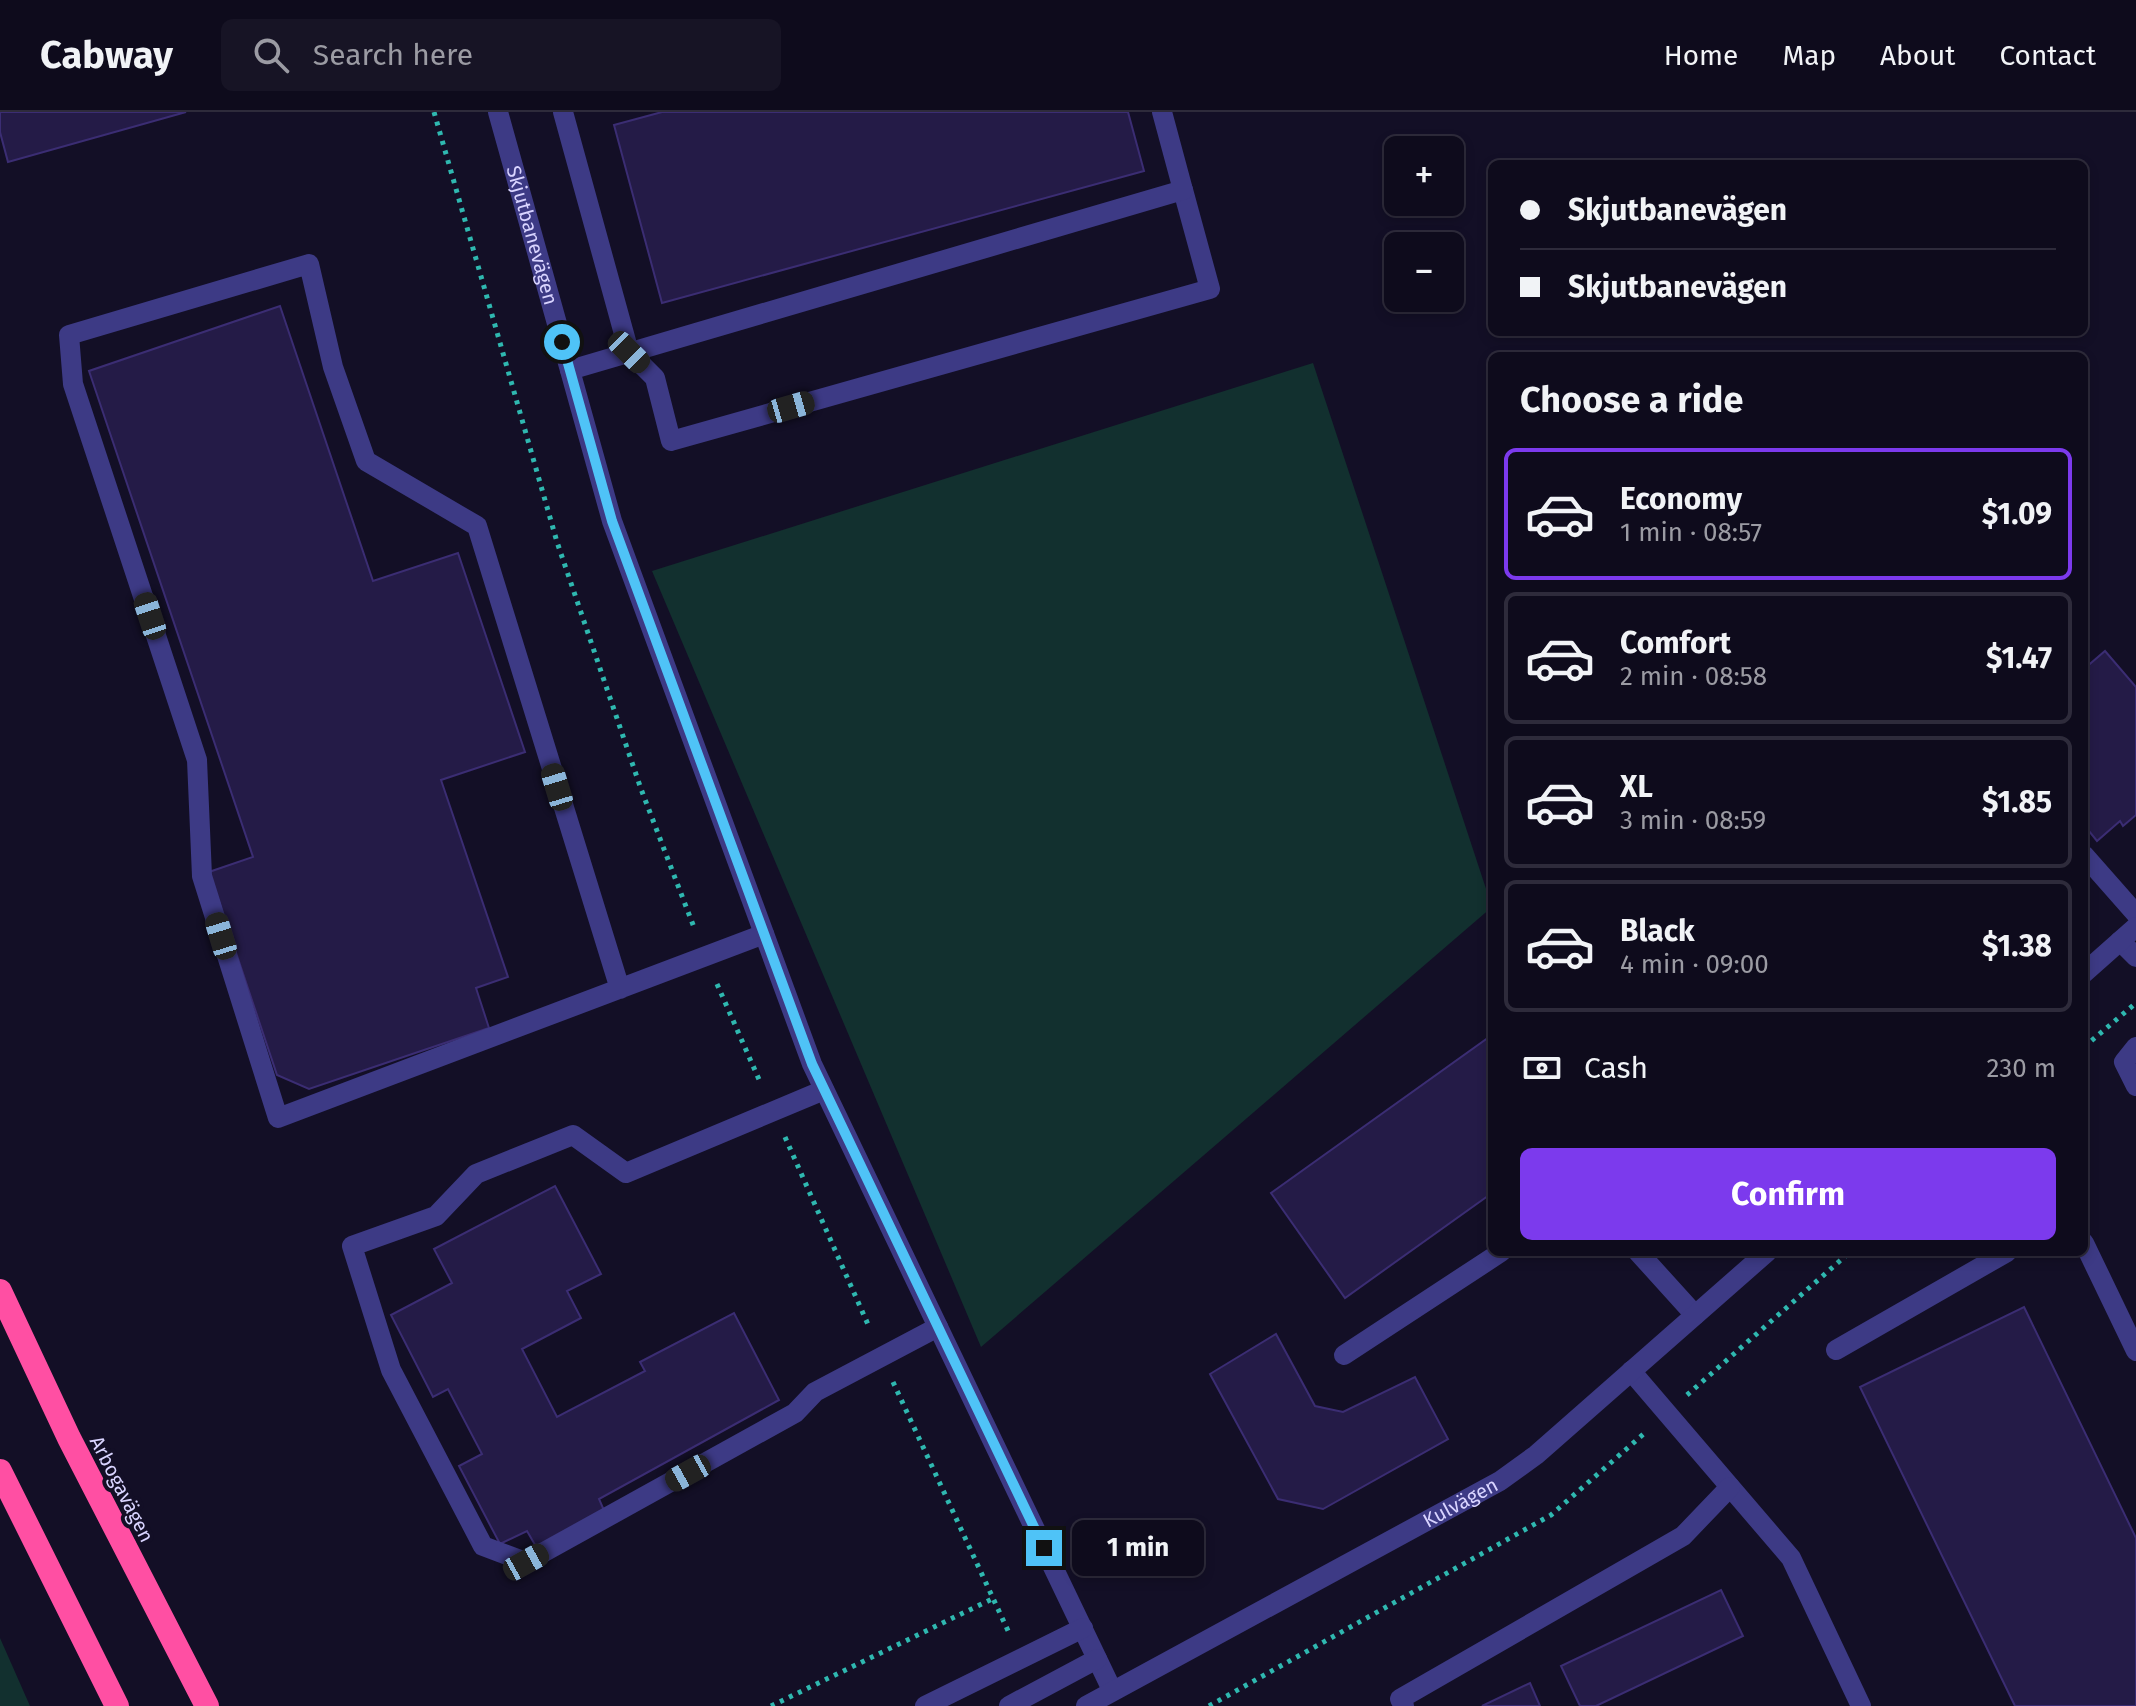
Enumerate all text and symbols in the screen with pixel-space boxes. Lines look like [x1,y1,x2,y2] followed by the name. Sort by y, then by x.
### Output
[221,19,781,91] search box
[40,32,173,78] text: Cabway
[249,33,293,77] icon: search
[313,37,473,73] text: Search here
[1664,39,1738,72] text: Home
[1782,39,1836,72] text: Map
[1880,39,1955,72] text: About
[1999,39,2096,72] text: Contact
[1384,136,1464,312] map controls
[1384,136,1464,216] button: +
[502,163,563,308] street label: Skjutbanevägen
[1568,192,1787,228] text: Skjutbanevägen
[1384,232,1464,312] button: −
[1568,269,1787,305] text: Skjutbanevägen
[544,324,580,360] route start
[604,327,654,377] car
[1520,378,1743,422] text: Choose a ride
[765,389,817,425] car
[1524,478,1596,550] icon: car
[1620,481,1742,517] text: Economy
[1982,496,2052,532] text: $1.09
[1620,517,1762,548] text: 1 min · 08:57
[131,589,169,643] car
[1524,622,1596,694] icon: car
[1620,625,1731,661] text: Comfort
[1986,640,2052,676] text: $1.47
[1620,661,1767,692] text: 2 min · 08:58
[539,761,575,813] car
[1524,766,1596,838] icon: car
[1620,769,1653,805] text: XL
[1982,784,2052,820] text: $1.85
[1620,805,1766,836] text: 3 min · 08:59
[203,910,239,962] car
[1524,910,1596,982] icon: car
[1620,913,1695,949] text: Black
[1982,928,2052,964] text: $1.38
[1620,949,1769,980] text: 4 min · 09:00
[1520,1046,1564,1090] icon: cash
[1584,1050,1648,1086] text: Cash
[1987,1053,2056,1084] text: 230 m
[1520,1148,2056,1240] button: Confirm
[85,1432,159,1546] street label: Arbogavägen
[661,1451,715,1495] car
[1419,1472,1502,1533] street label: Kulvägen
[1072,1520,1204,1576] callout: 1 min
[1026,1530,1062,1566] route end
[1107,1532,1169,1563] text: 1 min
[499,1540,553,1584] car

